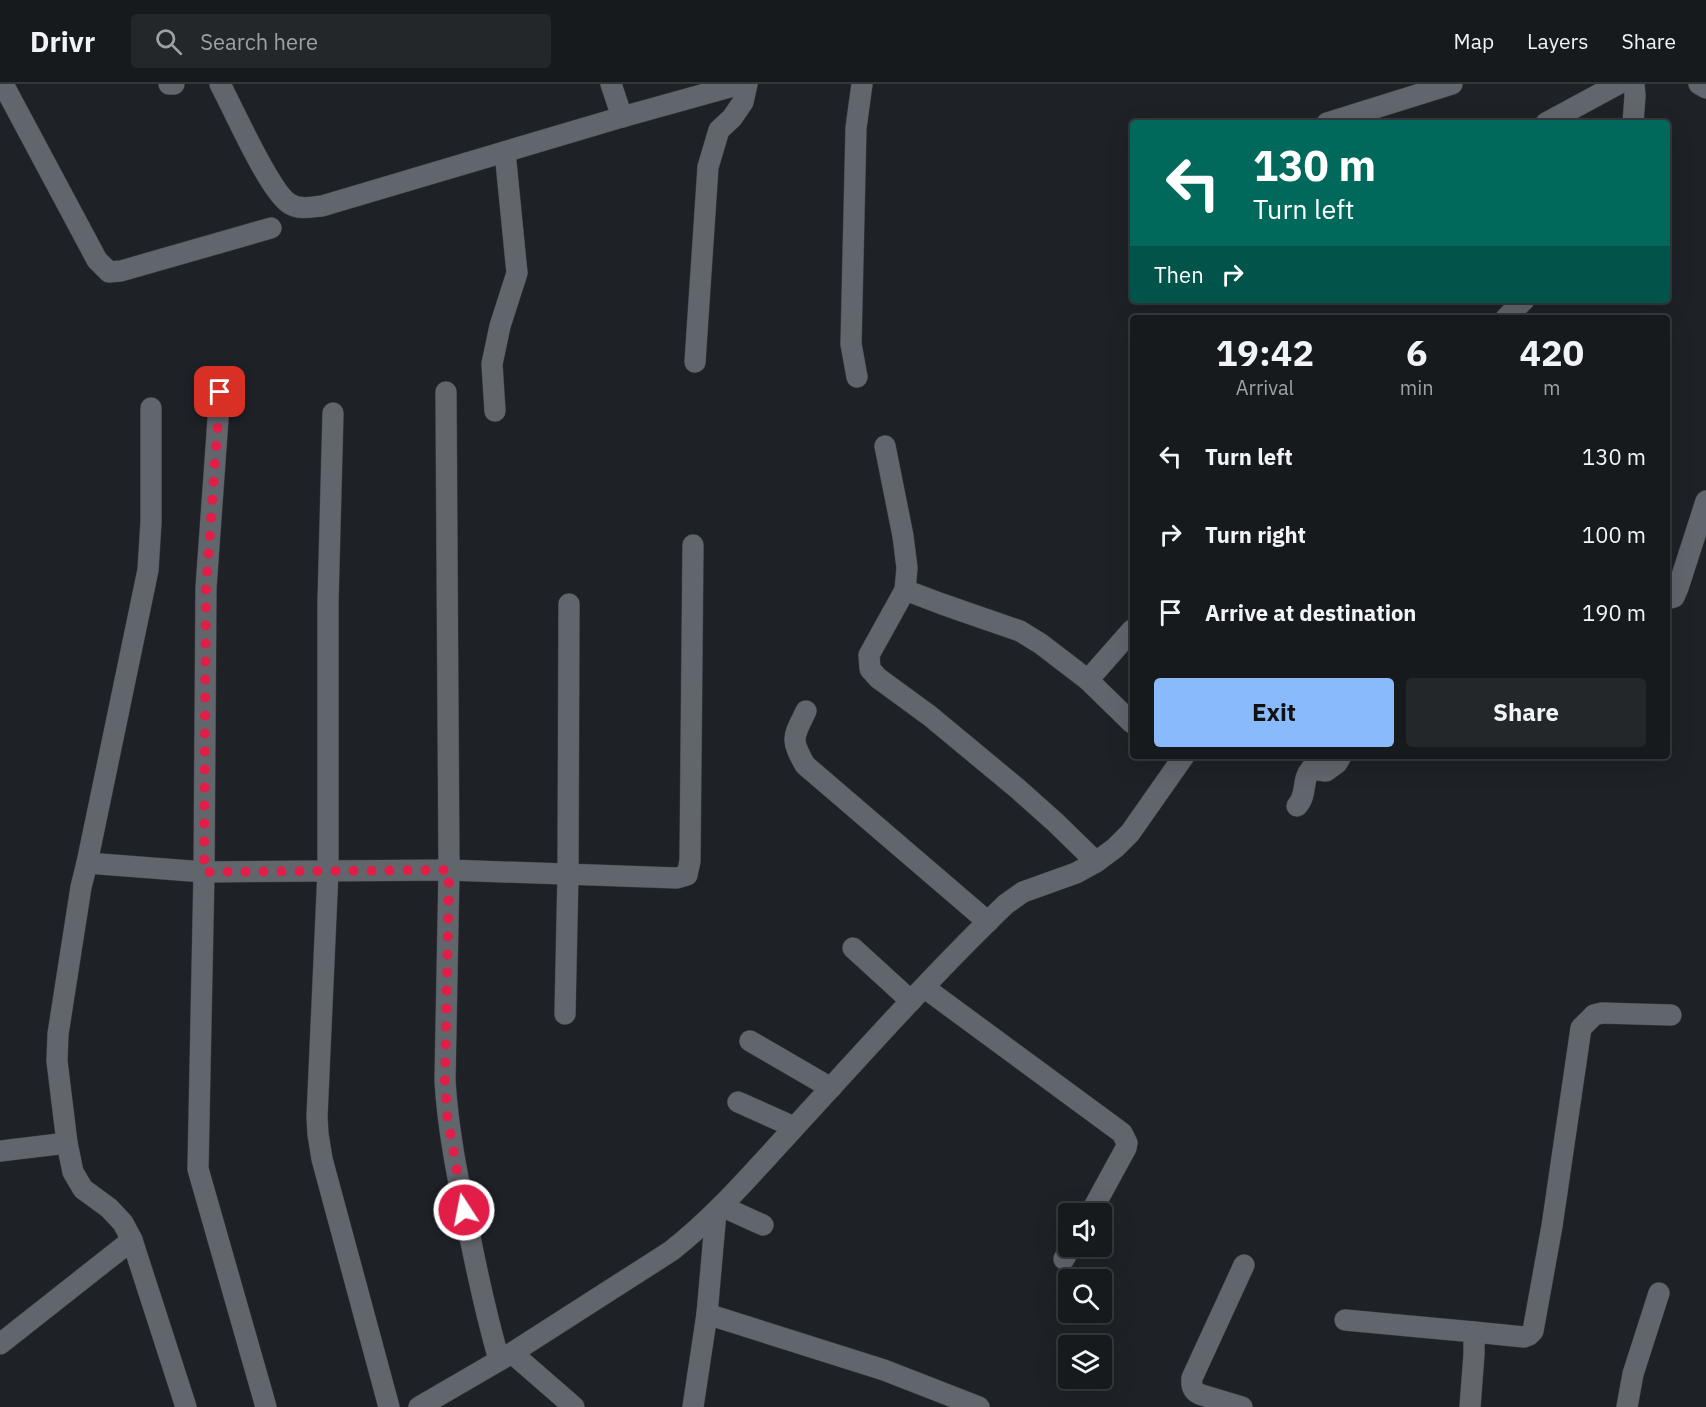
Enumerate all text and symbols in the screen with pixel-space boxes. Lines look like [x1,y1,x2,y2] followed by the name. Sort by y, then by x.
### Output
[131,14,551,68] search box
[30,23,95,60] text: Drivr
[152,25,185,58] icon: search
[200,27,318,56] text: Search here
[1454,27,1494,55] text: Map
[1527,27,1589,55] text: Layers
[1622,27,1676,55] text: Share
[1253,138,1376,193] text: 130 m
[1154,144,1232,222] icon: left
[1253,191,1354,226] text: Turn left
[1216,258,1249,291] icon: right
[1154,260,1204,289] text: Then
[1216,329,1314,376] text: 19:42
[1406,329,1428,376] text: 6
[1519,329,1584,376] text: 420
[194,366,245,417] pin
[1236,374,1294,401] text: Arrival
[1400,374,1434,401] text: min
[1543,374,1561,401] text: m
[203,375,236,408] icon: arrive
[1154,440,1187,473] icon: left
[1205,442,1293,471] text: Turn left
[1582,442,1646,471] text: 130 m
[1154,518,1187,551] icon: right
[1205,520,1306,549] text: Turn right
[1582,520,1646,549] text: 100 m
[1154,596,1187,629] icon: arrive
[1205,598,1416,627] text: Arrive at destination
[1582,598,1646,627] text: 190 m
[1154,678,1394,747] button: Exit
[1406,678,1646,747] button: Share
[432,1178,496,1242] position arrow
[1058,1203,1112,1389] map controls
[1058,1203,1112,1257] button: sound
[1058,1269,1112,1323] button: search
[1058,1335,1112,1389] button: layers

